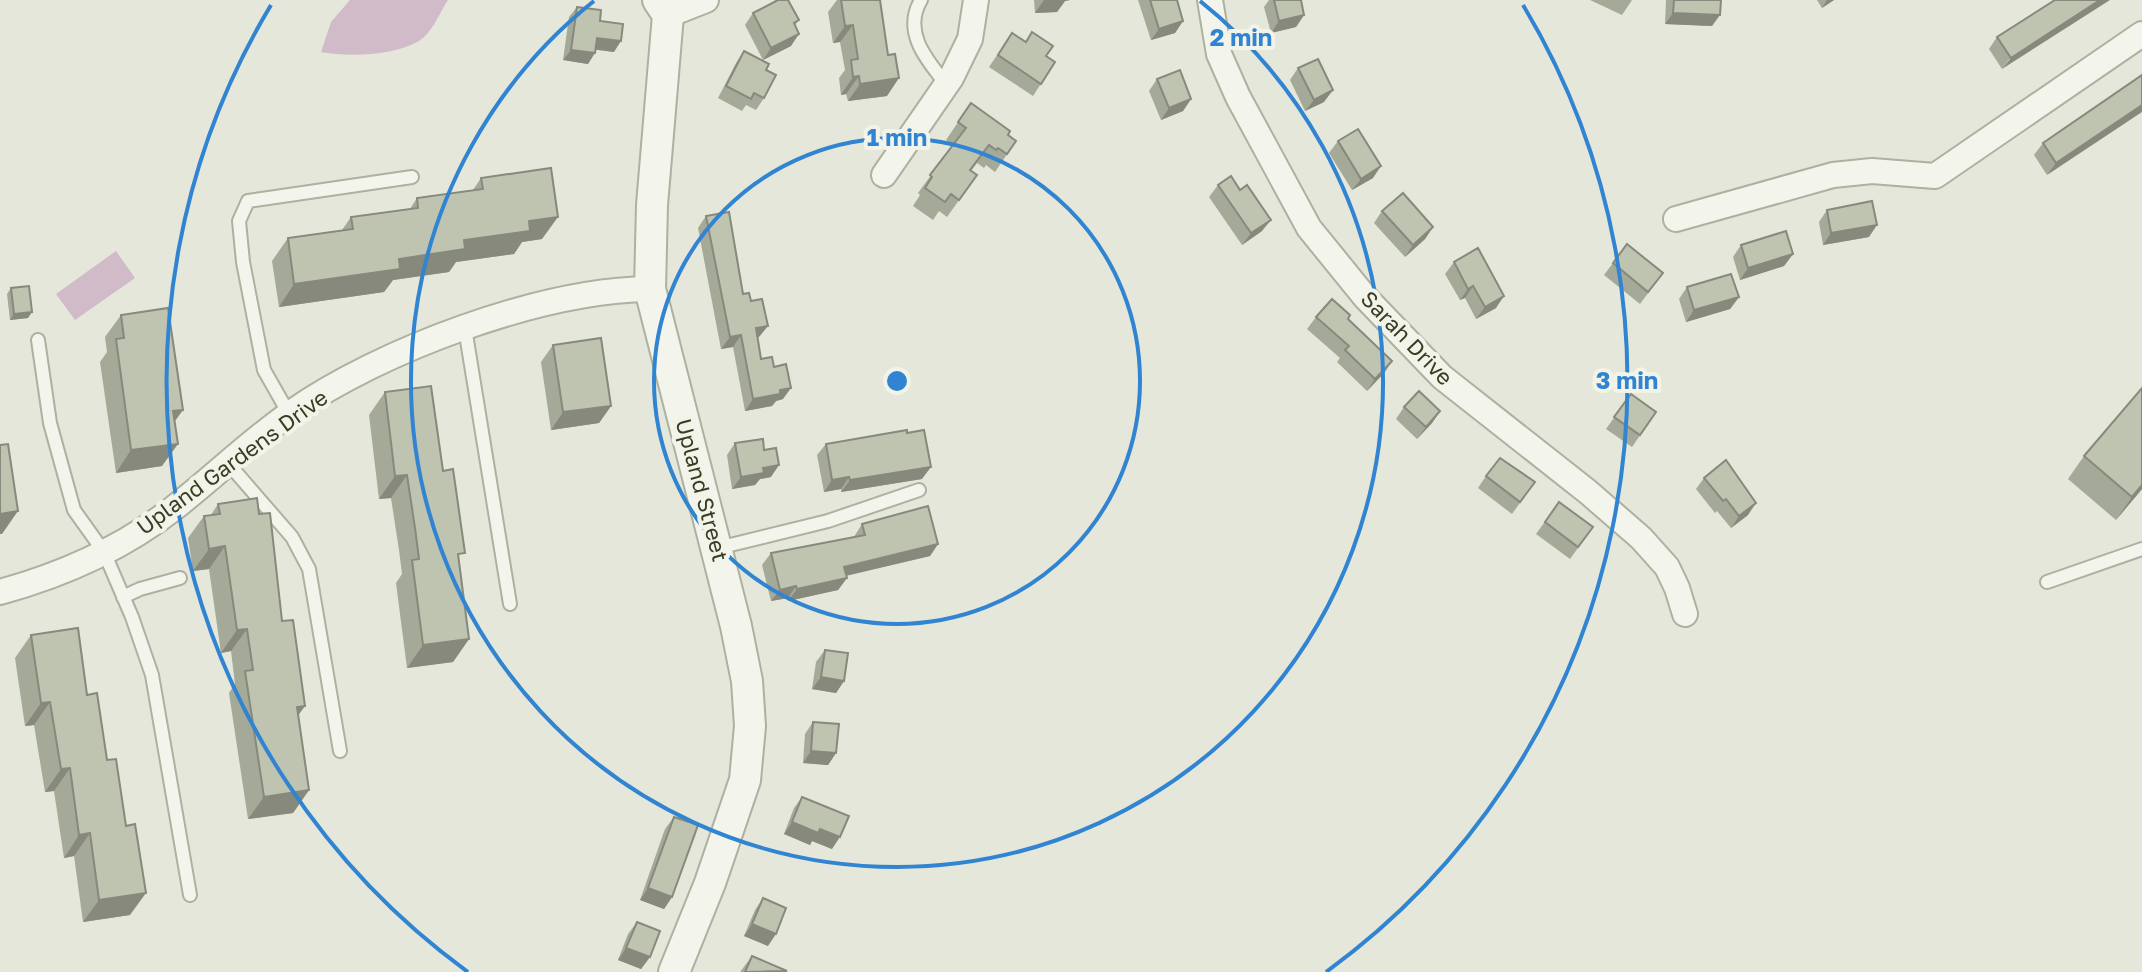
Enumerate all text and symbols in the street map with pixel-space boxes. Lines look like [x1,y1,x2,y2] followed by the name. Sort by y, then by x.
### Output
[1210,22,1272,51] text: 2 min
[867,122,927,151] text: 1 min
[1356,285,1459,391] street label: Sarah Drive
[1596,365,1658,394] text: 3 min
[883,367,911,395] centre of rings
[131,383,332,540] street label: Upland Gardens Drive
[670,416,735,564] street label: Upland Street

